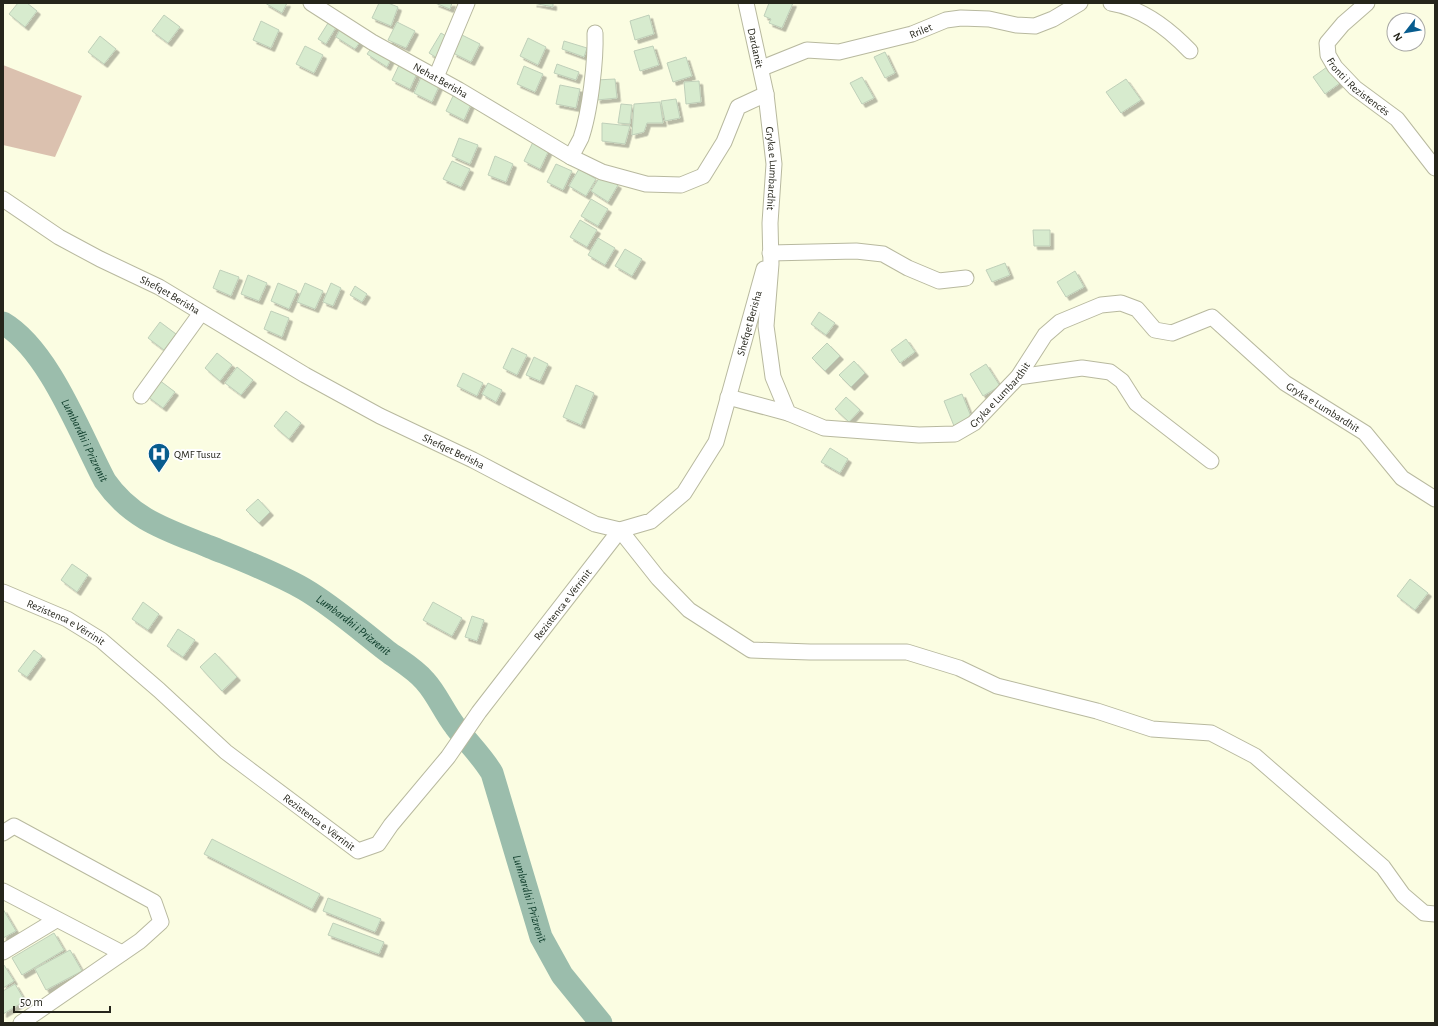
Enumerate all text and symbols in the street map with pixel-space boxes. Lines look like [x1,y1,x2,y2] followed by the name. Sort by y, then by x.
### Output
[1386,12,1426,52] north arrow
[908,21,934,40] street label: Rrilet
[746,27,765,70] street label: Dardanët
[1391,31,1405,43] text: N
[1325,56,1392,118] street label: Fronti i Rezistencës
[411,61,470,100] street label: Nehat Berisha
[764,126,779,211] street label: Gryka e Lumbardhit
[138,274,202,316] street label: Shefqet Berisha
[735,289,764,357] street label: Shefqet Berisha
[968,360,1032,430] street label: Gryka e Lumbardhit
[1284,380,1362,434] street label: Gryka e Lumbardhit
[59,397,110,484] water label: Lumbardhi i Prizrenit
[421,432,486,471] street label: Shefqet Berisha
[146,441,172,474] hospital icon: QMF Tusuz
[174,449,221,460] place label: QMF Tusuz
[532,567,594,642] street label: Rezistenca e Vërrinit
[314,592,393,658] water label: Lumbardhi i Prizrenit
[25,598,108,647] street label: Rezistenca e Vërrinit
[281,792,357,853] street label: Rezistenca e Vërrinit
[511,853,549,945] water label: Lumbardhi i Prizrenit
[14,988,110,1014] scale bar
[20,996,43,1008] text: 50 m

